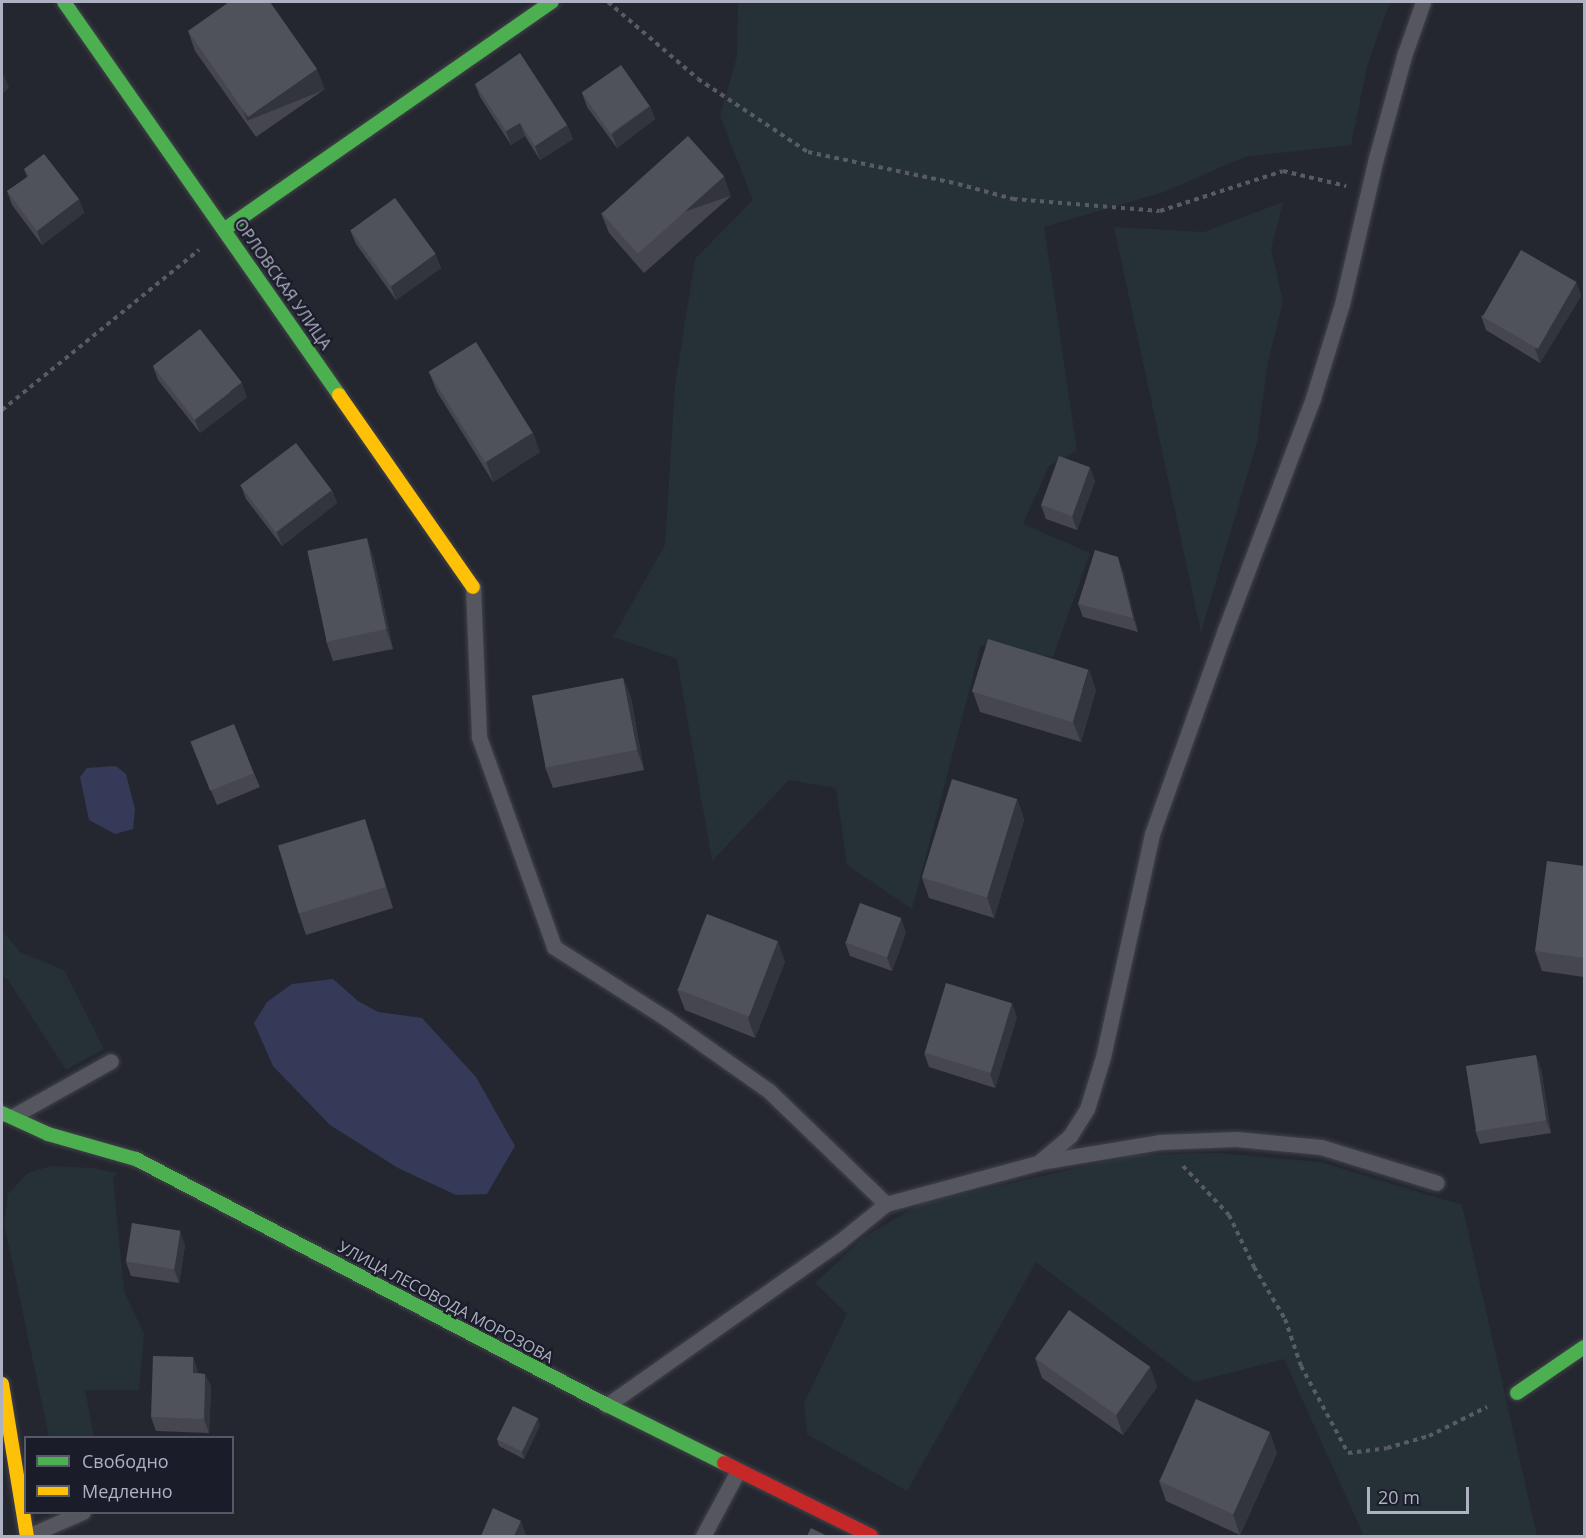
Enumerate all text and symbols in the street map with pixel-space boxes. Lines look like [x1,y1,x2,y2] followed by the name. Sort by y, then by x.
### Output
[231,215,335,353] street label: ОРЛОВСКАЯ УЛИЦА
[335,1237,557,1367] street label: УЛИЦА ЛЕСОВОДА МОРОЗОВА
[24,1436,234,1514] legend
[82,1449,169,1473] text: Свободно
[1370,1475,1472,1513] scale bar
[82,1479,173,1503] text: Медленно
[1378,1485,1420,1509] text: 20 m

